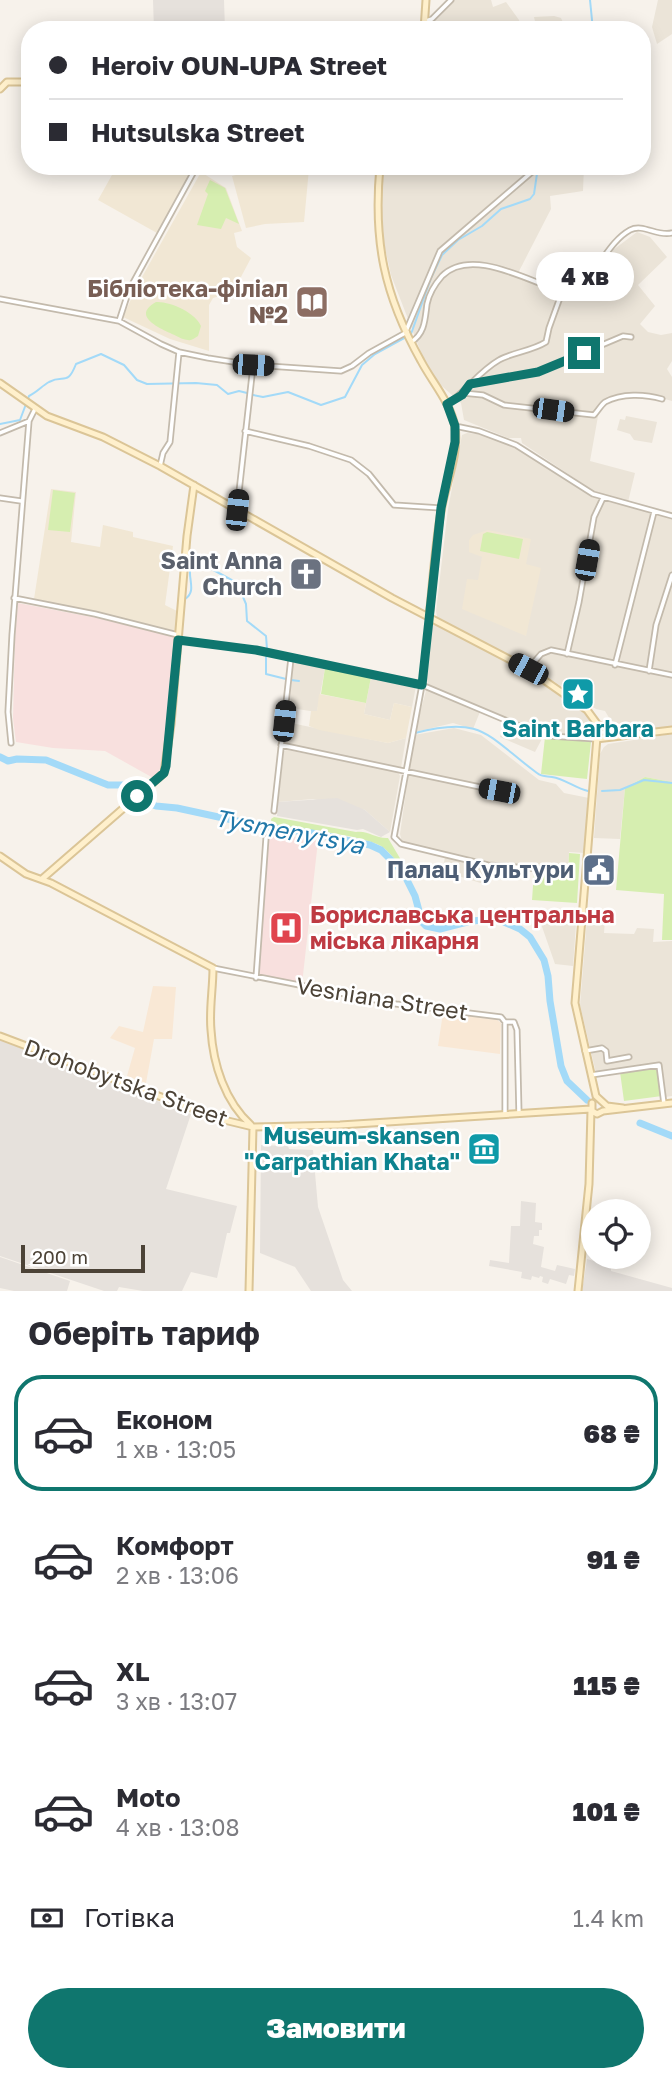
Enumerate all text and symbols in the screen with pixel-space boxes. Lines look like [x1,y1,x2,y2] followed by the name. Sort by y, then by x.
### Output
[91,50,387,81] text: Heroiv OUN-UPA Street
[91,117,305,148] text: Hutsulska Street
[535,252,633,300] callout: 4 хв
[561,262,609,290] text: 4 хв
[87,274,288,328] place label: Бібліотека-філіал №2
[293,283,331,321] library icon: Бібліотека-філіал №2
[568,337,600,369] route end
[232,353,275,377] car
[531,397,576,423] car
[225,488,250,532] car
[574,537,601,583] car
[161,546,282,600] place label: Saint Anna Church
[287,555,325,593] church icon: Saint Anna Church
[505,650,552,688] car
[559,675,597,713] place icon: Saint Barbara
[272,699,297,743] car
[502,714,654,742] place label: Saint Barbara
[477,777,522,805] car
[121,780,153,812] route start
[212,802,368,860] water label: Tysmenytsya
[580,851,618,889] public building icon: Палац Культури
[387,855,574,883] place label: Палац Культури
[310,900,614,954] place label: Бориславська центральна міська лікарня
[267,909,305,947] hospital icon: Бориславська центральна міська лікарня
[294,971,470,1025] street label: Vesniana Street
[21,1032,232,1132] street label: Drohobytska Street
[244,1121,460,1175] place label: Museum-skansen "Carpathian Khata"
[465,1130,503,1168] museum icon: Museum-skansen "Carpathian Khata"
[581,1199,651,1269] map controls
[581,1199,651,1269] button: locate
[21,1242,145,1274] scale bar
[32,1245,88,1268] text: 200 m
[28,1314,260,1352] text: Оберіть тариф
[32,1402,95,1465] icon: car
[116,1404,213,1435] text: Економ
[583,1418,640,1449] text: 68 ₴
[116,1435,236,1463] text: 1 хв · 13:05
[32,1528,95,1591] icon: car
[116,1530,234,1561] text: Комфорт
[586,1544,640,1575] text: 91 ₴
[116,1561,239,1589] text: 2 хв · 13:06
[32,1654,95,1717] icon: car
[116,1656,150,1687] text: XL
[573,1670,640,1701] text: 115 ₴
[116,1687,237,1715] text: 3 хв · 13:07
[32,1780,95,1843] icon: car
[116,1782,181,1813] text: Moto
[573,1796,640,1827] text: 101 ₴
[116,1813,240,1841] text: 4 хв · 13:08
[28,1899,66,1937] icon: cash
[84,1902,175,1933] text: Готівка
[573,1904,644,1932] text: 1.4 km
[28,1988,644,2068] button: Замовити

